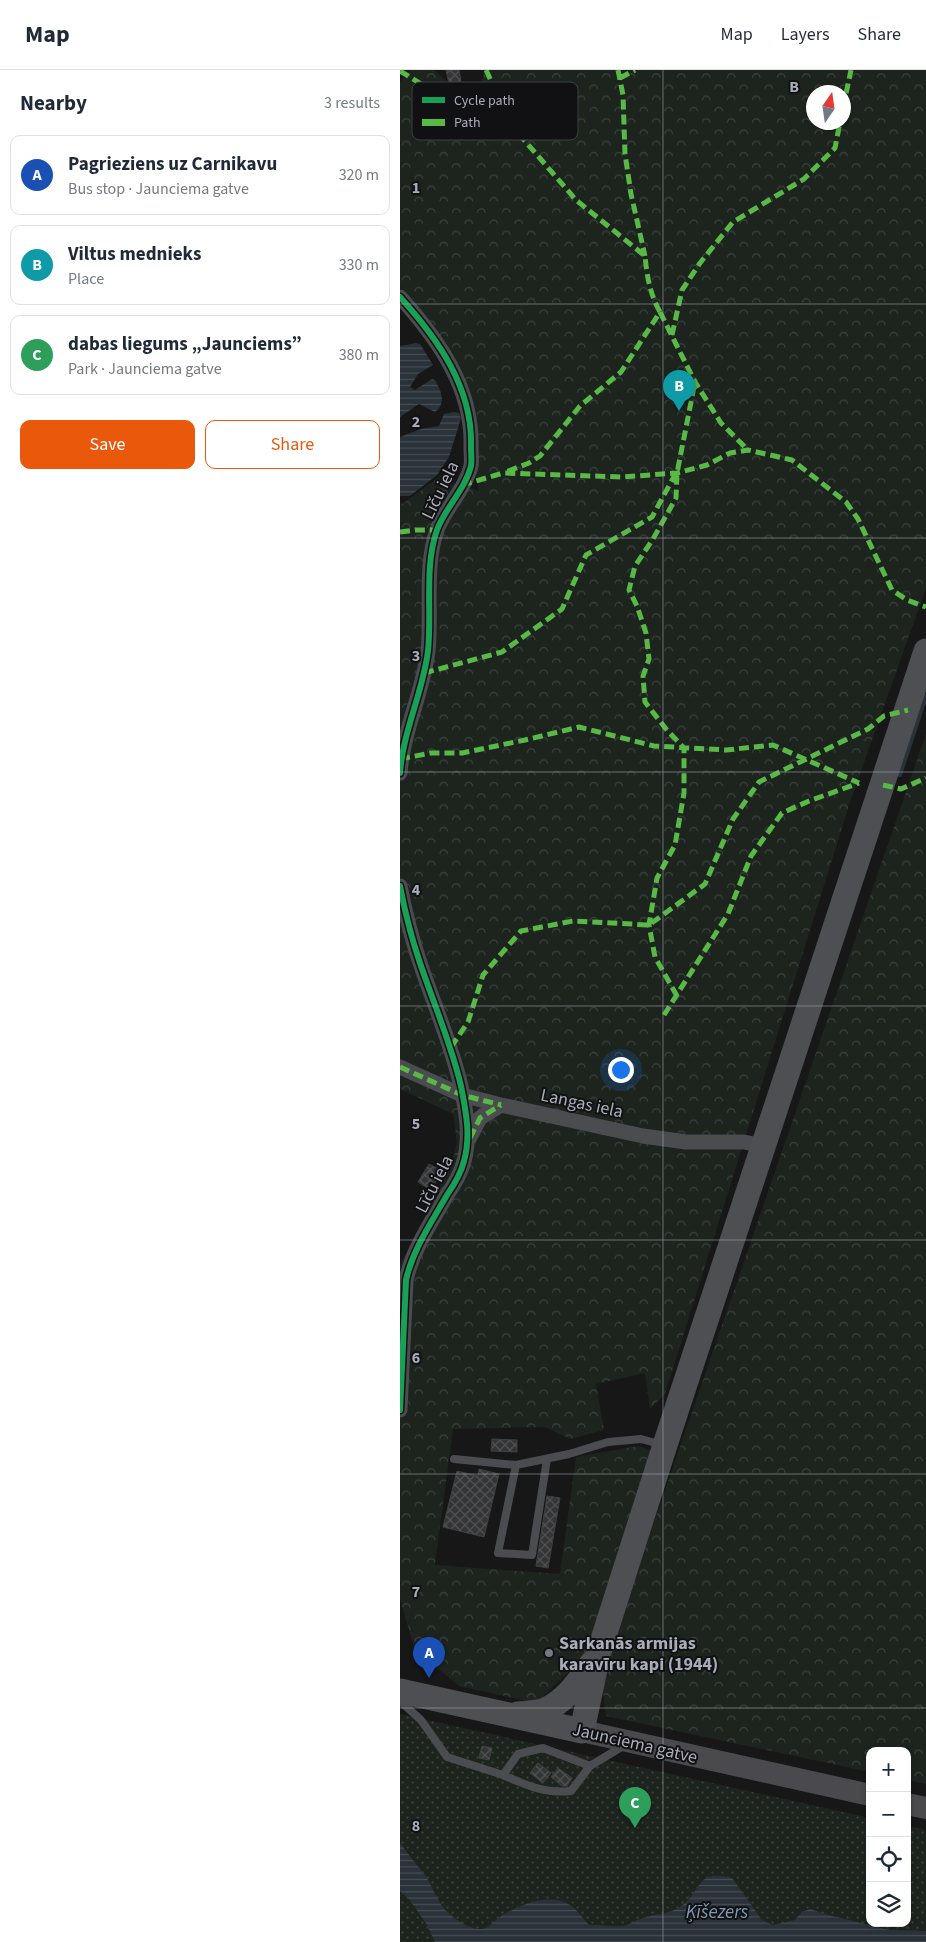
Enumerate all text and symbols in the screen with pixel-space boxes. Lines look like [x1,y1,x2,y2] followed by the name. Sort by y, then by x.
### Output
[25,17,70,52] text: Map
[721,22,753,47] text: Map
[781,22,830,47] text: Layers
[858,22,901,47] text: Share
[789,76,799,98] text: B
[412,82,578,140] legend
[806,85,851,130] north arrow
[20,88,87,118] text: Nearby
[454,91,515,111] text: Cycle path
[324,92,380,114] text: 3 results
[454,113,481,133] text: Path
[68,151,277,178] text: Pagrieziens uz Carnikavu
[32,164,42,186] text: A
[339,164,379,186] text: 320 m
[412,177,420,199] text: 1
[68,178,249,200] text: Bus stop · Jaunciema gatve
[68,241,201,268] text: Viltus mednieks
[32,254,42,276] text: B
[339,254,379,276] text: 330 m
[68,268,104,290] text: Place
[68,331,302,358] text: dabas liegums „Jaunciems”
[32,344,42,366] text: C
[339,344,379,366] text: 380 m
[68,358,222,380] text: Park · Jaunciema gatve
[663,370,695,411] pin: B
[412,411,420,433] text: 2
[20,420,195,469] button: Save
[205,420,380,469] button: Share
[416,457,465,523] street label: Līču iela
[412,645,420,667] text: 3
[412,879,421,901] text: 4
[608,1057,634,1083] your location
[538,1083,625,1124] street label: Langas iela
[412,1113,420,1135] text: 5
[409,1151,460,1217] street label: Līču iela
[412,1347,420,1369] text: 6
[412,1581,420,1603] text: 7
[559,1631,718,1677] place label: Sarkanās armijas karavīru kapi (1944)
[413,1637,445,1678] pin: A
[543,1647,555,1659] marker: Sarkanās armijas karavīru kapi (1944)
[570,1717,700,1770] street label: Jaunciema gatve
[866,1747,911,1927] map controls
[866,1747,911,1792] button: +
[619,1787,651,1828] pin: C
[866,1792,911,1837] button: −
[412,1815,420,1837] text: 8
[866,1837,911,1882] button: locate
[866,1882,911,1927] button: layers
[686,1899,749,1926] water label: Ķīšezers

